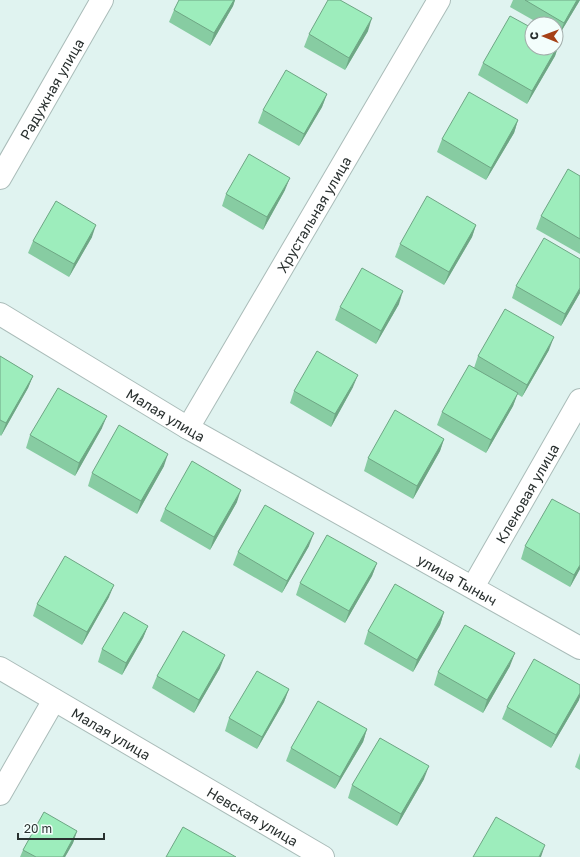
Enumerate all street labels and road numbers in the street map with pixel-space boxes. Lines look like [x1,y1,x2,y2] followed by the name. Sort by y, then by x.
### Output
[16,35,87,142] street label: Радужная улица
[273,153,354,275] street label: Хрустальная улица
[124,384,208,444] street label: Малая улица
[492,441,562,546] street label: Кленовая улица
[415,550,500,608] street label: улица Тыныч
[69,703,154,763] street label: Малая улица
[204,783,302,849] street label: Невская улица

